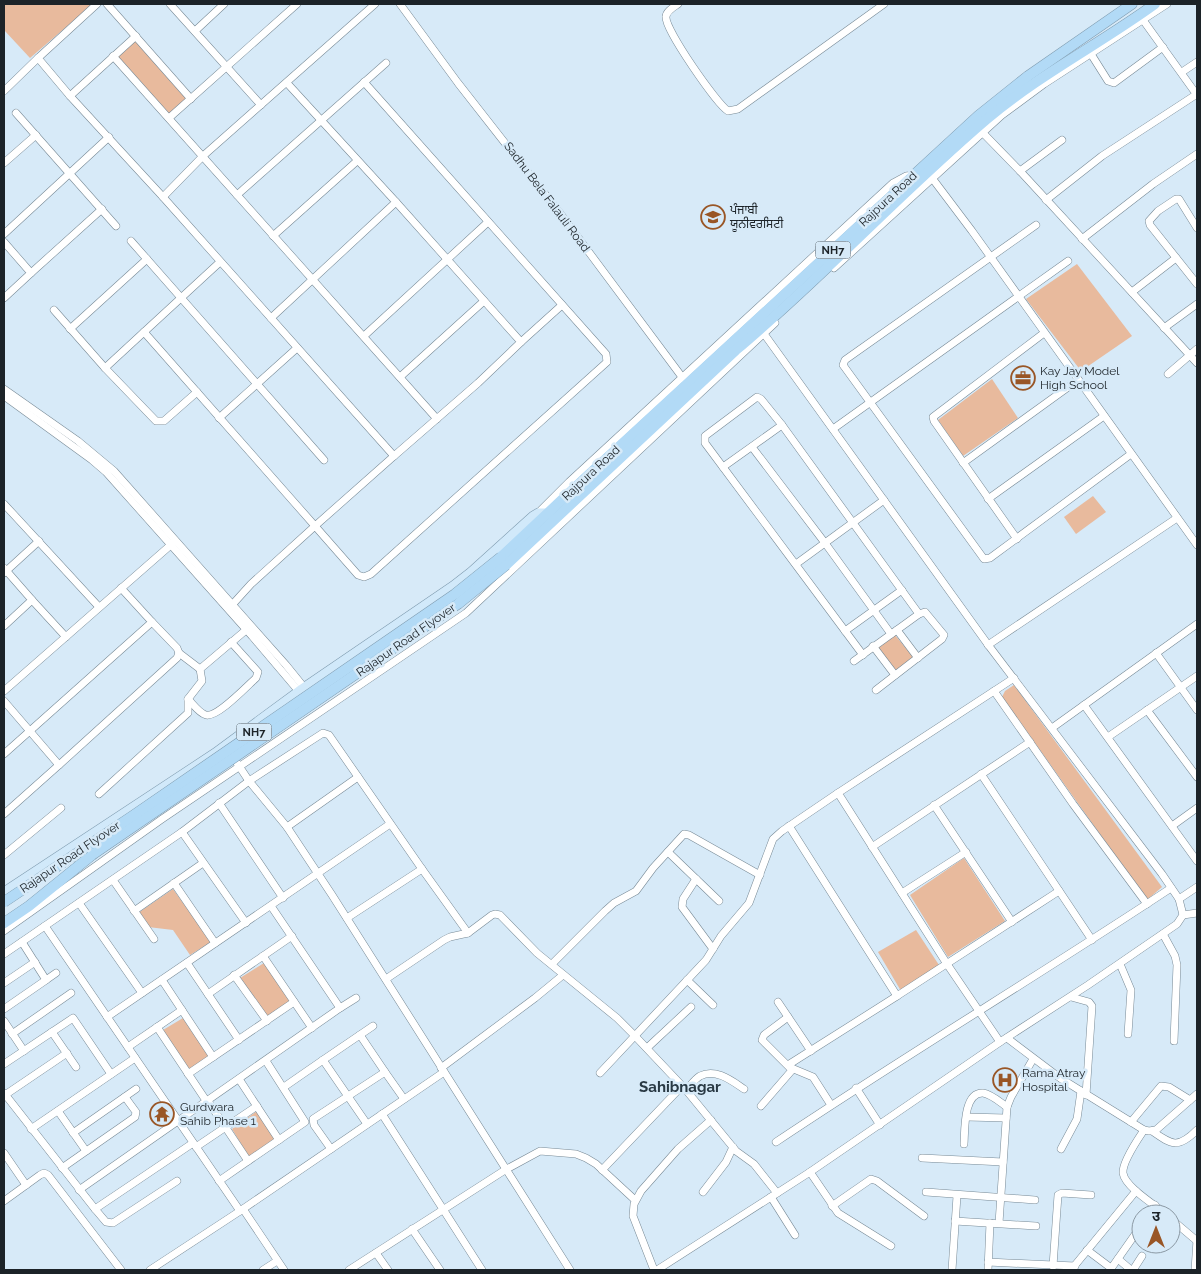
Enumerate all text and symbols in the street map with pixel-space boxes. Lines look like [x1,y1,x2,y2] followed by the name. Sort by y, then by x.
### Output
[501,139,593,255] street label: Sadhu Bela Falauli Road
[856,169,920,229] street label: Rajpura Road
[729,202,784,232] place label: ਪੰਜਾਬੀ ਯੂਨੀਵਰਸਿਟੀ
[700,204,726,230] school or university icon: ਪੰਜਾਬੀ ਯੂਨੀਵਰਸਿਟੀ
[816,242,850,258] road number: NH7
[1040,364,1120,392] place label: Kay Jay Model High School
[1010,365,1036,391] office icon: Kay Jay Model High School
[559,443,623,503] street label: Rajpura Road
[354,600,459,679] street label: Rajapur Road Flyover
[236,724,272,740] road number: NH7
[17,818,123,896] street label: Rajapur Road Flyover
[1022,1066,1086,1094] place label: Rama Atray Hospital
[992,1067,1018,1093] hospital icon: Rama Atray Hospital
[639,1078,721,1096] district label: Sahibnagar
[180,1100,256,1128] place label: Gurdwara Sahib Phase 1
[149,1101,175,1127] temple icon: Gurdwara Sahib Phase 1
[1131,1204,1181,1254] north arrow
[1152,1208,1161,1224] text: उ

